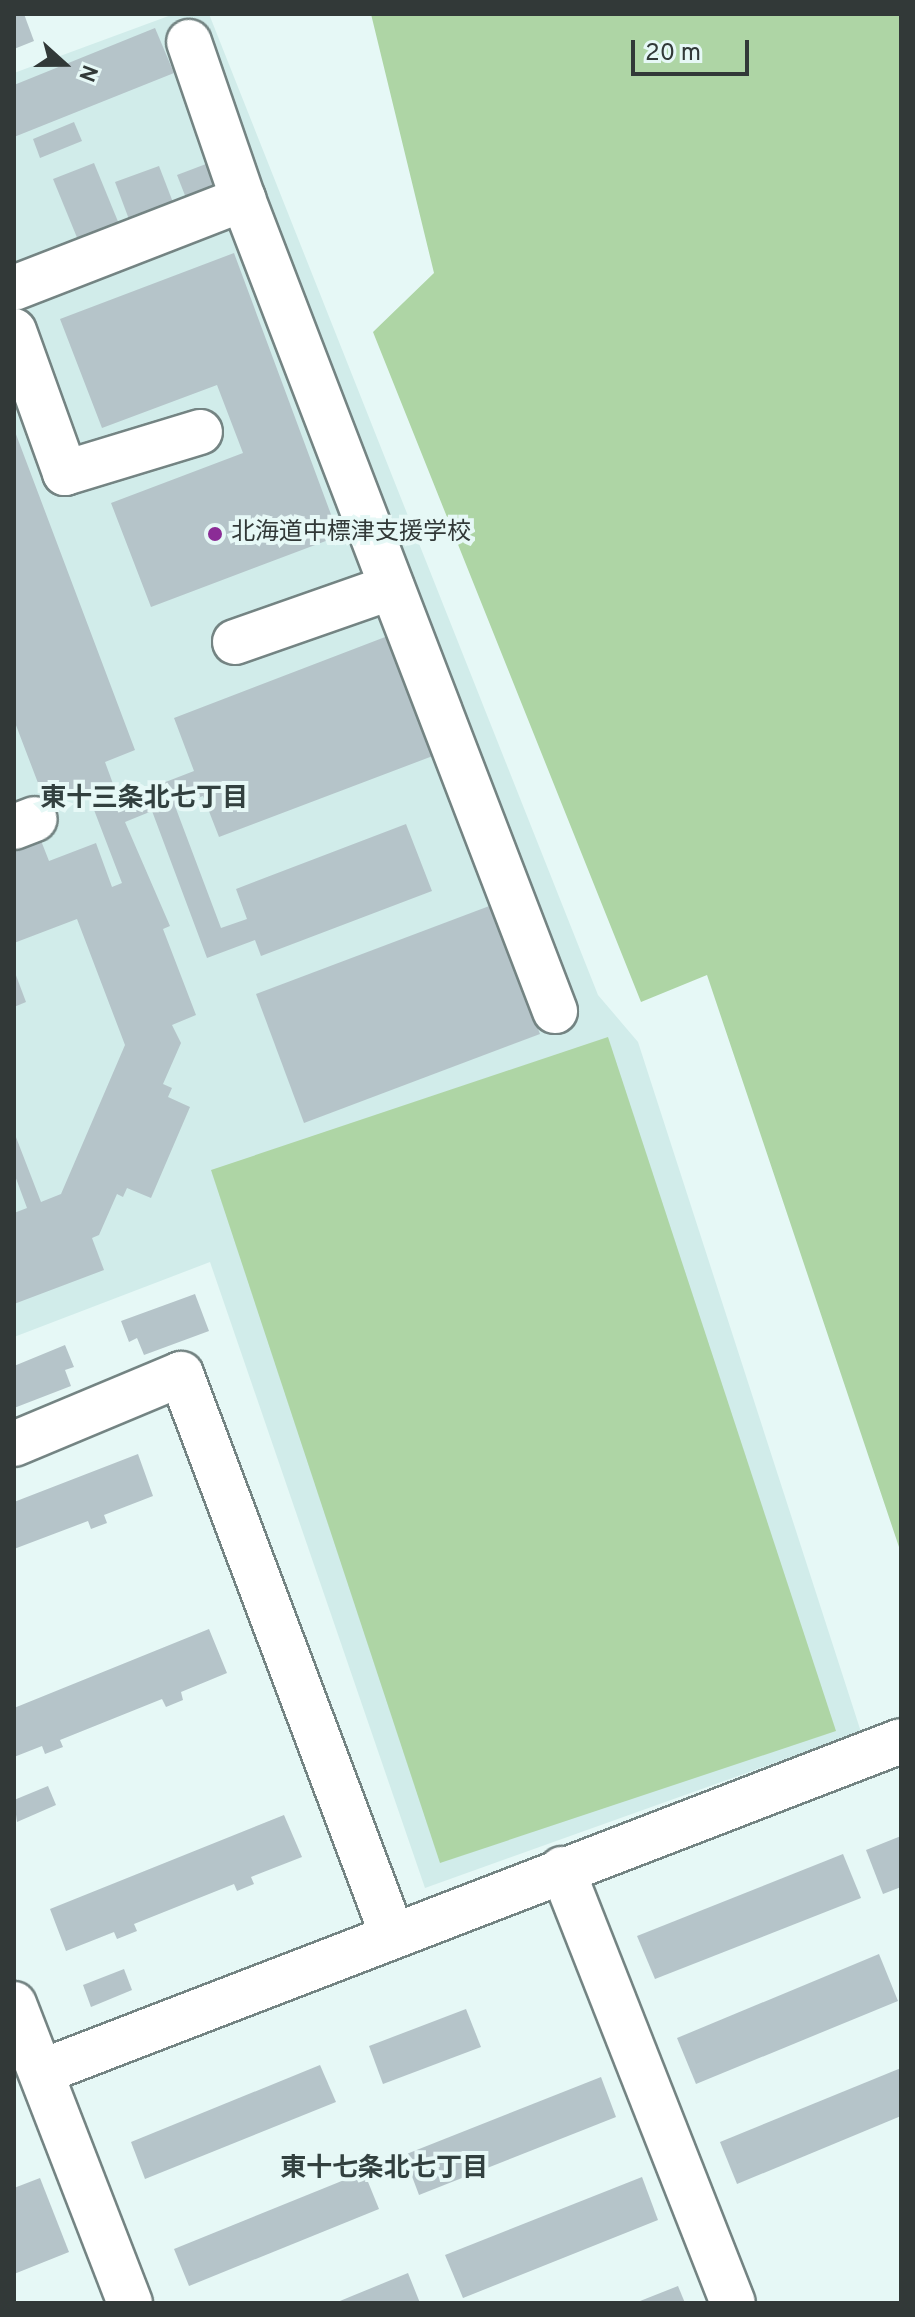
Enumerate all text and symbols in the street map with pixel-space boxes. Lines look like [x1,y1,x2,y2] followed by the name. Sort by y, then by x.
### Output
[24,24,104,104] north arrow
[635,24,753,74] scale bar
[645,39,701,69] text: 20 m
[71,61,102,85] text: N
[231,520,471,548] place label: 北海道中標津支援学校
[206,525,224,543] marker: 北海道中標津支援学校
[40,784,248,816] district label: 東十三条北七丁目
[280,2154,488,2186] district label: 東十七条北七丁目

